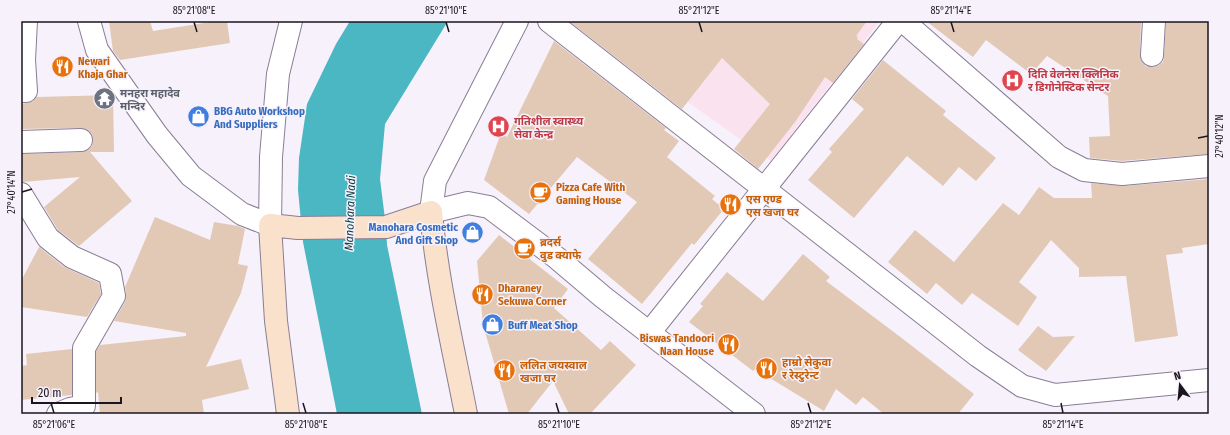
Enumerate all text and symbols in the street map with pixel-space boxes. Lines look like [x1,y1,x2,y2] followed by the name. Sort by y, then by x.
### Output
[173,5,216,17] text: 85°21'08"E
[425,5,467,17] text: 85°21'10"E
[678,5,720,17] text: 85°21'12"E
[931,5,972,17] text: 85°21'14"E
[49,54,75,80] restaurant icon: Newari Khaja Ghar
[78,55,129,81] place label: Newari Khaja Ghar
[999,67,1025,93] hospital icon: दिति वेलनेस क्लिनिक र डिगोनेस्टिक सेन्टर
[1028,67,1120,94] place label: दिति वेलनेस क्लिनिक र डिगोनेस्टिक सेन्टर
[91,86,117,112] temple icon: मनहरा महादेव मन्दिर
[120,86,180,113] place label: मनहरा महादेव मन्दिर
[185,104,211,130] shop icon: BBG Auto Workshop And Suppliers
[213,105,305,131] place label: BBG Auto Workshop And Suppliers
[486,114,512,140] hospital icon: गतिशील स्वास्थ्य सेवा केन्द्र
[1214,114,1226,158] text: 27°40'12"N
[514,115,584,141] place label: गतिशील स्वास्थ्य सेवा केन्द्र
[6,170,18,214] text: 27°40'14"N
[342,175,358,251] water label: Manohara Nadi
[528,180,554,206] cafe icon: Pizza Cafe With Gaming House
[556,181,625,207] place label: Pizza Cafe With Gaming House
[717,192,743,218] restaurant icon: एस एण्ड एस खजा घर
[746,193,800,219] place label: एस एण्ड एस खजा घर
[460,220,486,246] shop icon: Manohara Cosmetic And Gift Shop
[369,221,458,247] place label: Manohara Cosmetic And Gift Shop
[512,235,538,261] cafe icon: ब्रदर्स वुड क्याफे
[540,236,582,263] place label: ब्रदर्स वुड क्याफे
[470,281,496,307] restaurant icon: Dharaney Sekuwa Corner
[498,282,567,308] place label: Dharaney Sekuwa Corner
[480,312,506,338] shop icon: Buff Meat Shop
[508,319,578,332] place label: Buff Meat Shop
[716,331,742,357] restaurant icon: Biswas Tandoori Naan House
[640,332,714,358] place label: Biswas Tandoori Naan House
[754,355,780,381] restaurant icon: हाम्रो सेकुवा र रेस्टुरेन्ट
[782,355,832,383] place label: हाम्रो सेकुवा र रेस्टुरेन्ट
[491,358,517,384] restaurant icon: ललित जयस्वाल खजा घर
[520,359,588,385] place label: ललित जयस्वाल खजा घर
[1160,365,1200,405] north arrow
[1172,369,1182,383] text: N
[32,379,121,405] scale bar
[38,386,62,400] text: 20 m
[33,419,76,431] text: 85°21'06"E
[285,419,328,431] text: 85°21'08"E
[538,419,580,431] text: 85°21'10"E
[790,419,832,431] text: 85°21'12"E
[1043,419,1084,431] text: 85°21'14"E

